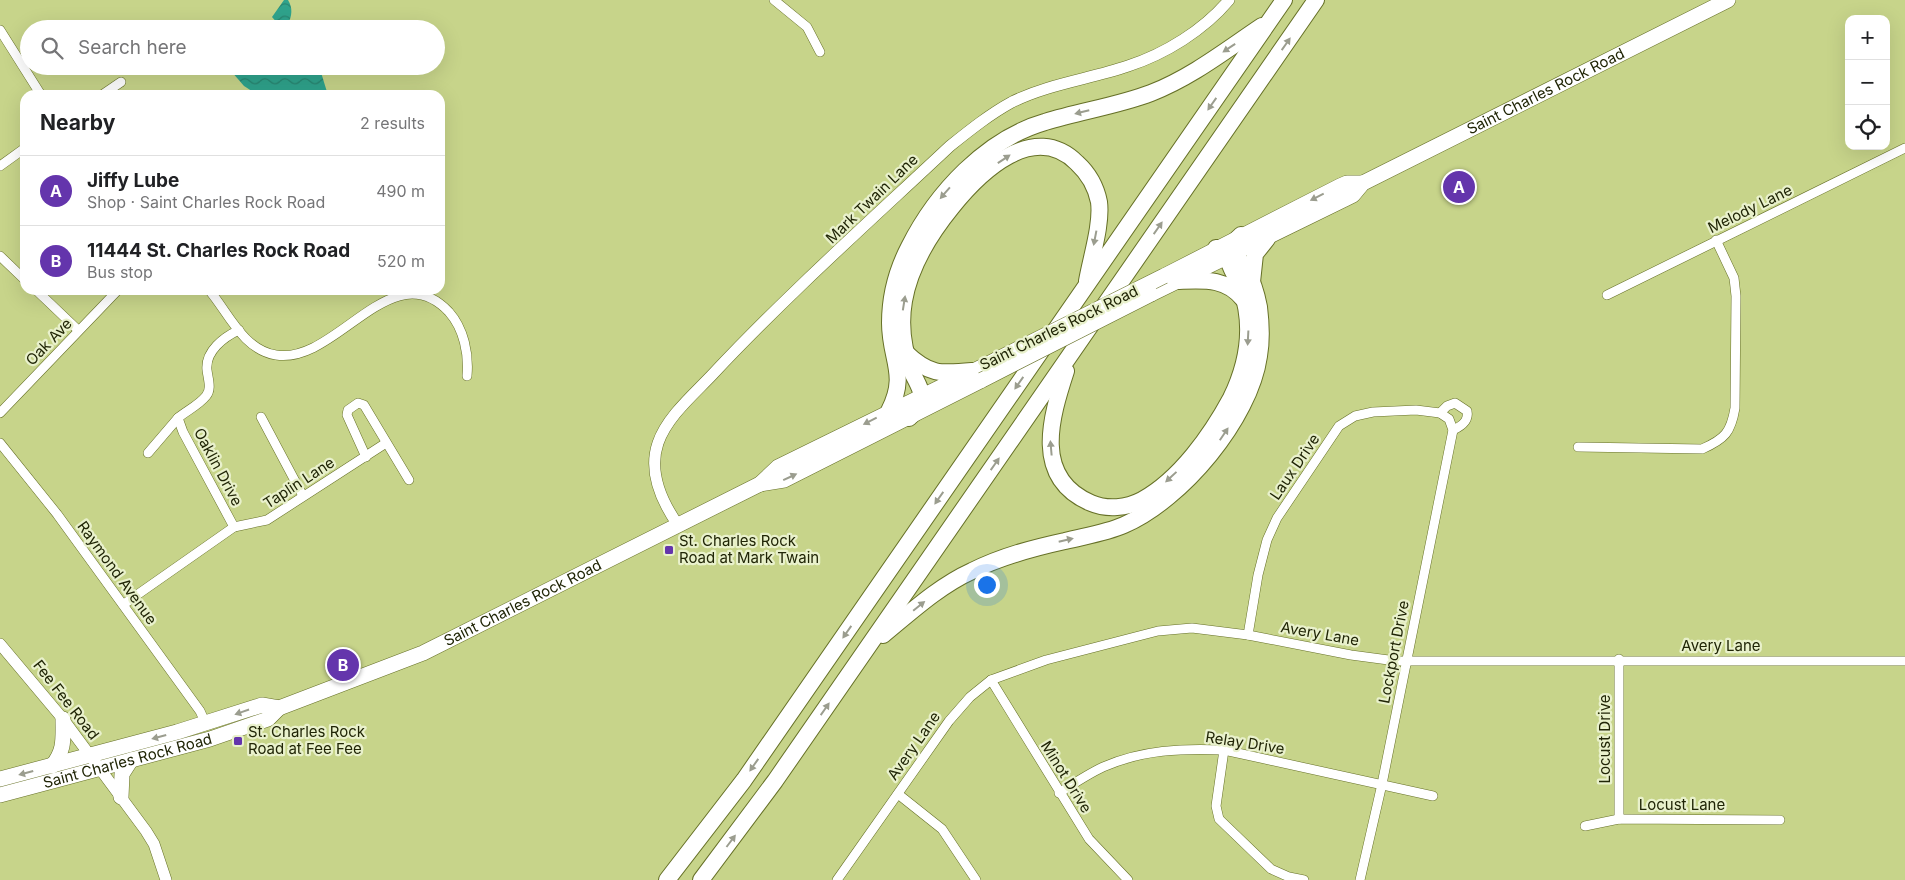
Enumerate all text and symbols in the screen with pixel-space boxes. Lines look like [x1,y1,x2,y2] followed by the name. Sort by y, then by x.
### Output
[1845,15,1890,150] map controls
[1845,15,1890,60] button: +
[20,20,445,75] search box
[38,34,66,62] icon: search
[78,36,187,59] text: Search here
[1281,37,1291,50] one-way arrow
[1222,43,1236,53] one-way arrow
[1463,43,1628,138] street label: Saint Charles Rock Road
[1845,60,1890,105] button: −
[1207,97,1217,111] one-way arrow
[1845,105,1890,150] button: locate
[1074,108,1089,116] one-way arrow
[40,110,115,135] text: Nearby
[360,113,425,133] text: 2 results
[822,150,922,247] street label: Mark Twain Lane
[997,154,1010,164] one-way arrow
[1443,168,1475,206] pin: A
[87,169,179,192] text: Jiffy Lube
[1705,180,1795,237] street label: Melody Lane
[50,181,62,201] text: A
[376,181,425,201] text: 490 m
[940,187,951,200] one-way arrow
[87,192,325,212] text: Shop · Saint Charles Rock Road
[1310,192,1325,201] one-way arrow
[1153,221,1163,235] one-way arrow
[1091,230,1099,246] one-way arrow
[87,239,350,262] text: 11444 St. Charles Rock Road
[51,251,61,271] text: B
[377,251,425,271] text: 520 m
[87,262,153,282] text: Bus stop
[976,281,1141,374] street label: Saint Charles Rock Road
[900,295,908,311] one-way arrow
[21,314,76,369] street label: Oak Ave
[1243,330,1251,346] one-way arrow
[1014,376,1024,390] one-way arrow
[863,417,877,425] one-way arrow
[190,424,247,509] street label: Oaklin Drive
[1219,427,1229,440] one-way arrow
[1266,430,1324,503] street label: Laux Drive
[1046,439,1054,455] one-way arrow
[260,453,338,513] street label: Taplin Lane
[990,457,1000,470] one-way arrow
[1165,471,1177,483] one-way arrow
[783,472,797,480] one-way arrow
[934,491,944,505] one-way arrow
[73,517,161,628] street label: Raymond Avenue
[679,531,819,567] place label: St. Charles Rock Road at Mark Twain
[1058,536,1074,544] one-way arrow
[663,544,675,556] marker: St. Charles Rock Road at Mark Twain
[440,555,605,650] street label: Saint Charles Rock Road
[974,572,1000,598] your location
[1374,599,1413,705] street label: Lockport Drive
[913,600,926,611] one-way arrow
[1279,617,1361,650] street label: Avery Lane
[842,625,852,638] one-way arrow
[1681,636,1761,655] street label: Avery Lane
[327,646,359,684] pin: B
[29,656,103,743] street label: Fee Fee Road
[1595,694,1614,784] street label: Locust Drive
[820,702,830,716] one-way arrow
[883,708,944,784] street label: Avery Lane
[235,709,250,716] one-way arrow
[248,722,366,758] place label: St. Charles Rock Road at Fee Fee
[1204,727,1286,758] street label: Relay Drive
[41,729,214,792] street label: Saint Charles Rock Road
[152,733,167,741] one-way arrow
[232,735,244,747] marker: St. Charles Rock Road at Fee Fee
[1037,737,1096,816] street label: Minot Drive
[749,758,759,772] one-way arrow
[19,769,34,777] one-way arrow
[1639,795,1725,814] street label: Locust Lane
[725,835,736,848] one-way arrow

